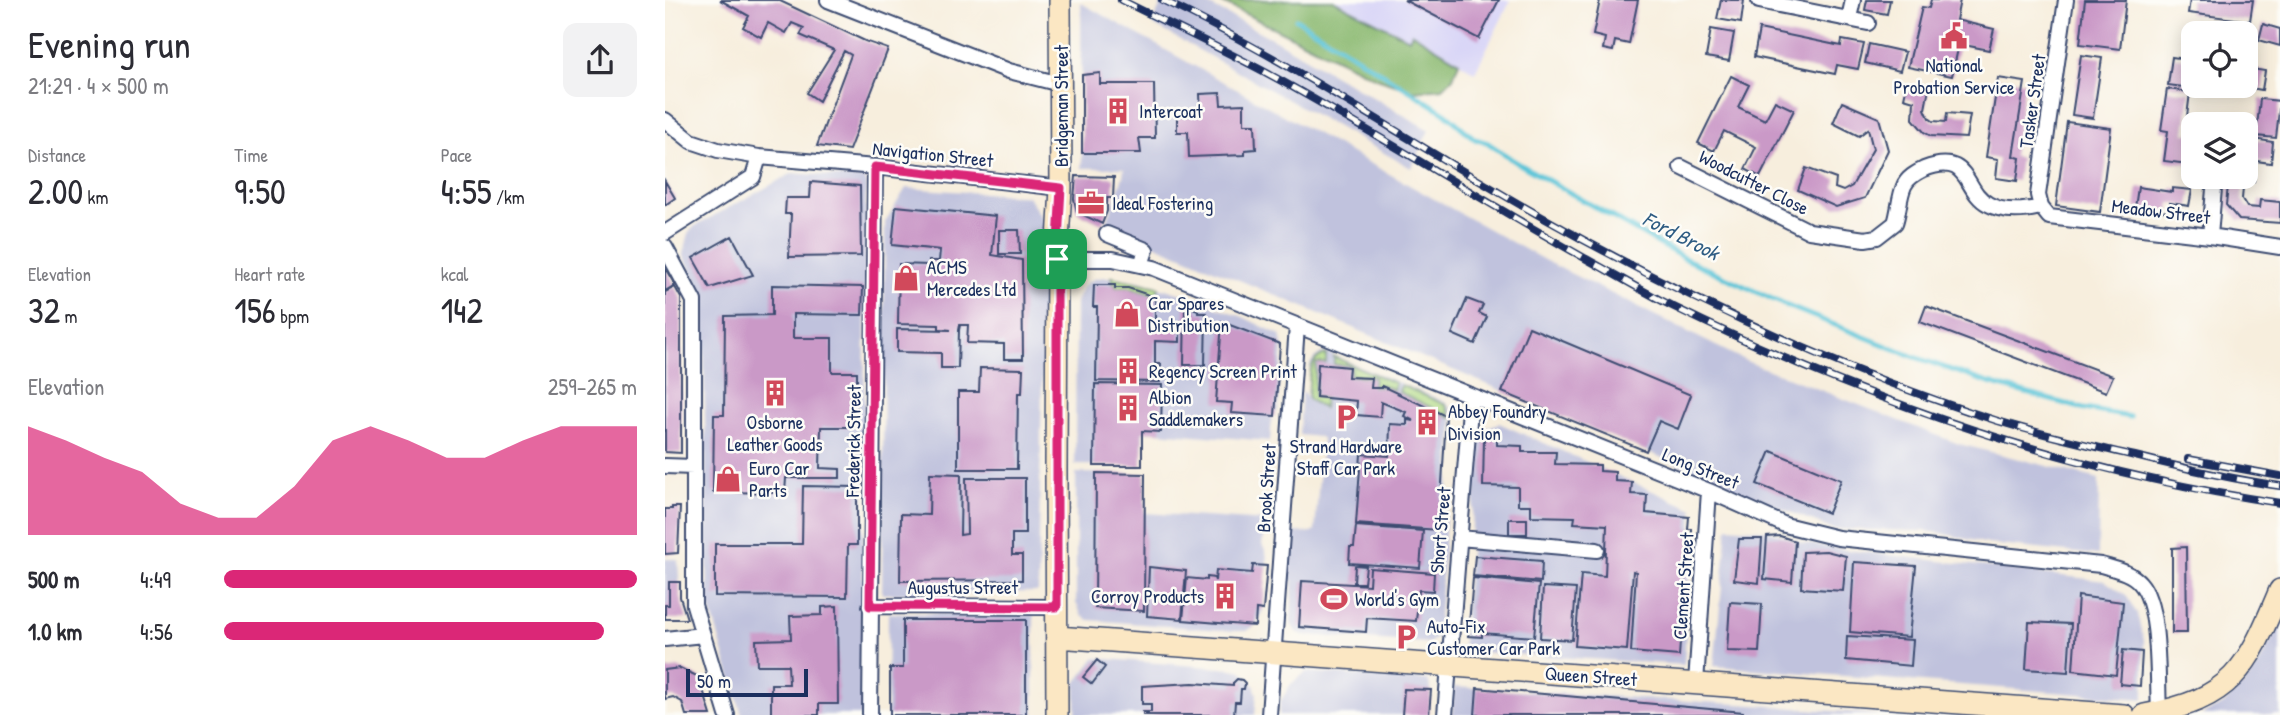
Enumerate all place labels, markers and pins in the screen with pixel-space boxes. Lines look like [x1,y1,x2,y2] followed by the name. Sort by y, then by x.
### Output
[1939,21,1969,51] public building icon: National Probation Service
[1893,52,2015,100] place label: National Probation Service
[1103,96,1133,126] building icon: Intercoat
[1139,98,1203,124] place label: Intercoat
[1076,188,1106,218] office icon: Ideal Fostering
[1112,190,1213,216] place label: Ideal Fostering
[1027,229,1087,289] pin
[927,254,1016,302] place label: ACMS Mercedes Ltd
[891,263,921,293] shop icon: ACMS Mercedes Ltd
[1148,290,1229,338] place label: Car Spares Distribution
[1112,299,1142,329] shop icon: Car Spares Distribution
[1113,356,1143,386] building icon: Regency Screen Print
[1149,358,1297,384] place label: Regency Screen Print
[760,378,790,408] building icon: Osborne Leather Goods
[1149,384,1243,432] place label: Albion Saddlemakers
[1113,393,1143,423] building icon: Albion Saddlemakers
[1448,398,1547,446] place label: Abbey Foundry Division
[1331,402,1361,432] parking icon: Strand Hardware Staff Car Park
[1412,407,1442,437] building icon: Abbey Foundry Division
[727,409,823,457] place label: Osborne Leather Goods
[1290,433,1403,481] place label: Strand Hardware Staff Car Park
[749,455,810,503] place label: Euro Car Parts
[713,464,743,494] shop icon: Euro Car Parts
[1210,581,1240,611] building icon: Corroy Products
[1091,583,1204,609] place label: Corroy Products
[1319,584,1349,614] sports icon: World's Gym
[1355,586,1439,612] place label: World's Gym
[1427,613,1560,661] place label: Auto-Fix Customer Car Park
[1391,622,1421,652] parking icon: Auto-Fix Customer Car Park

